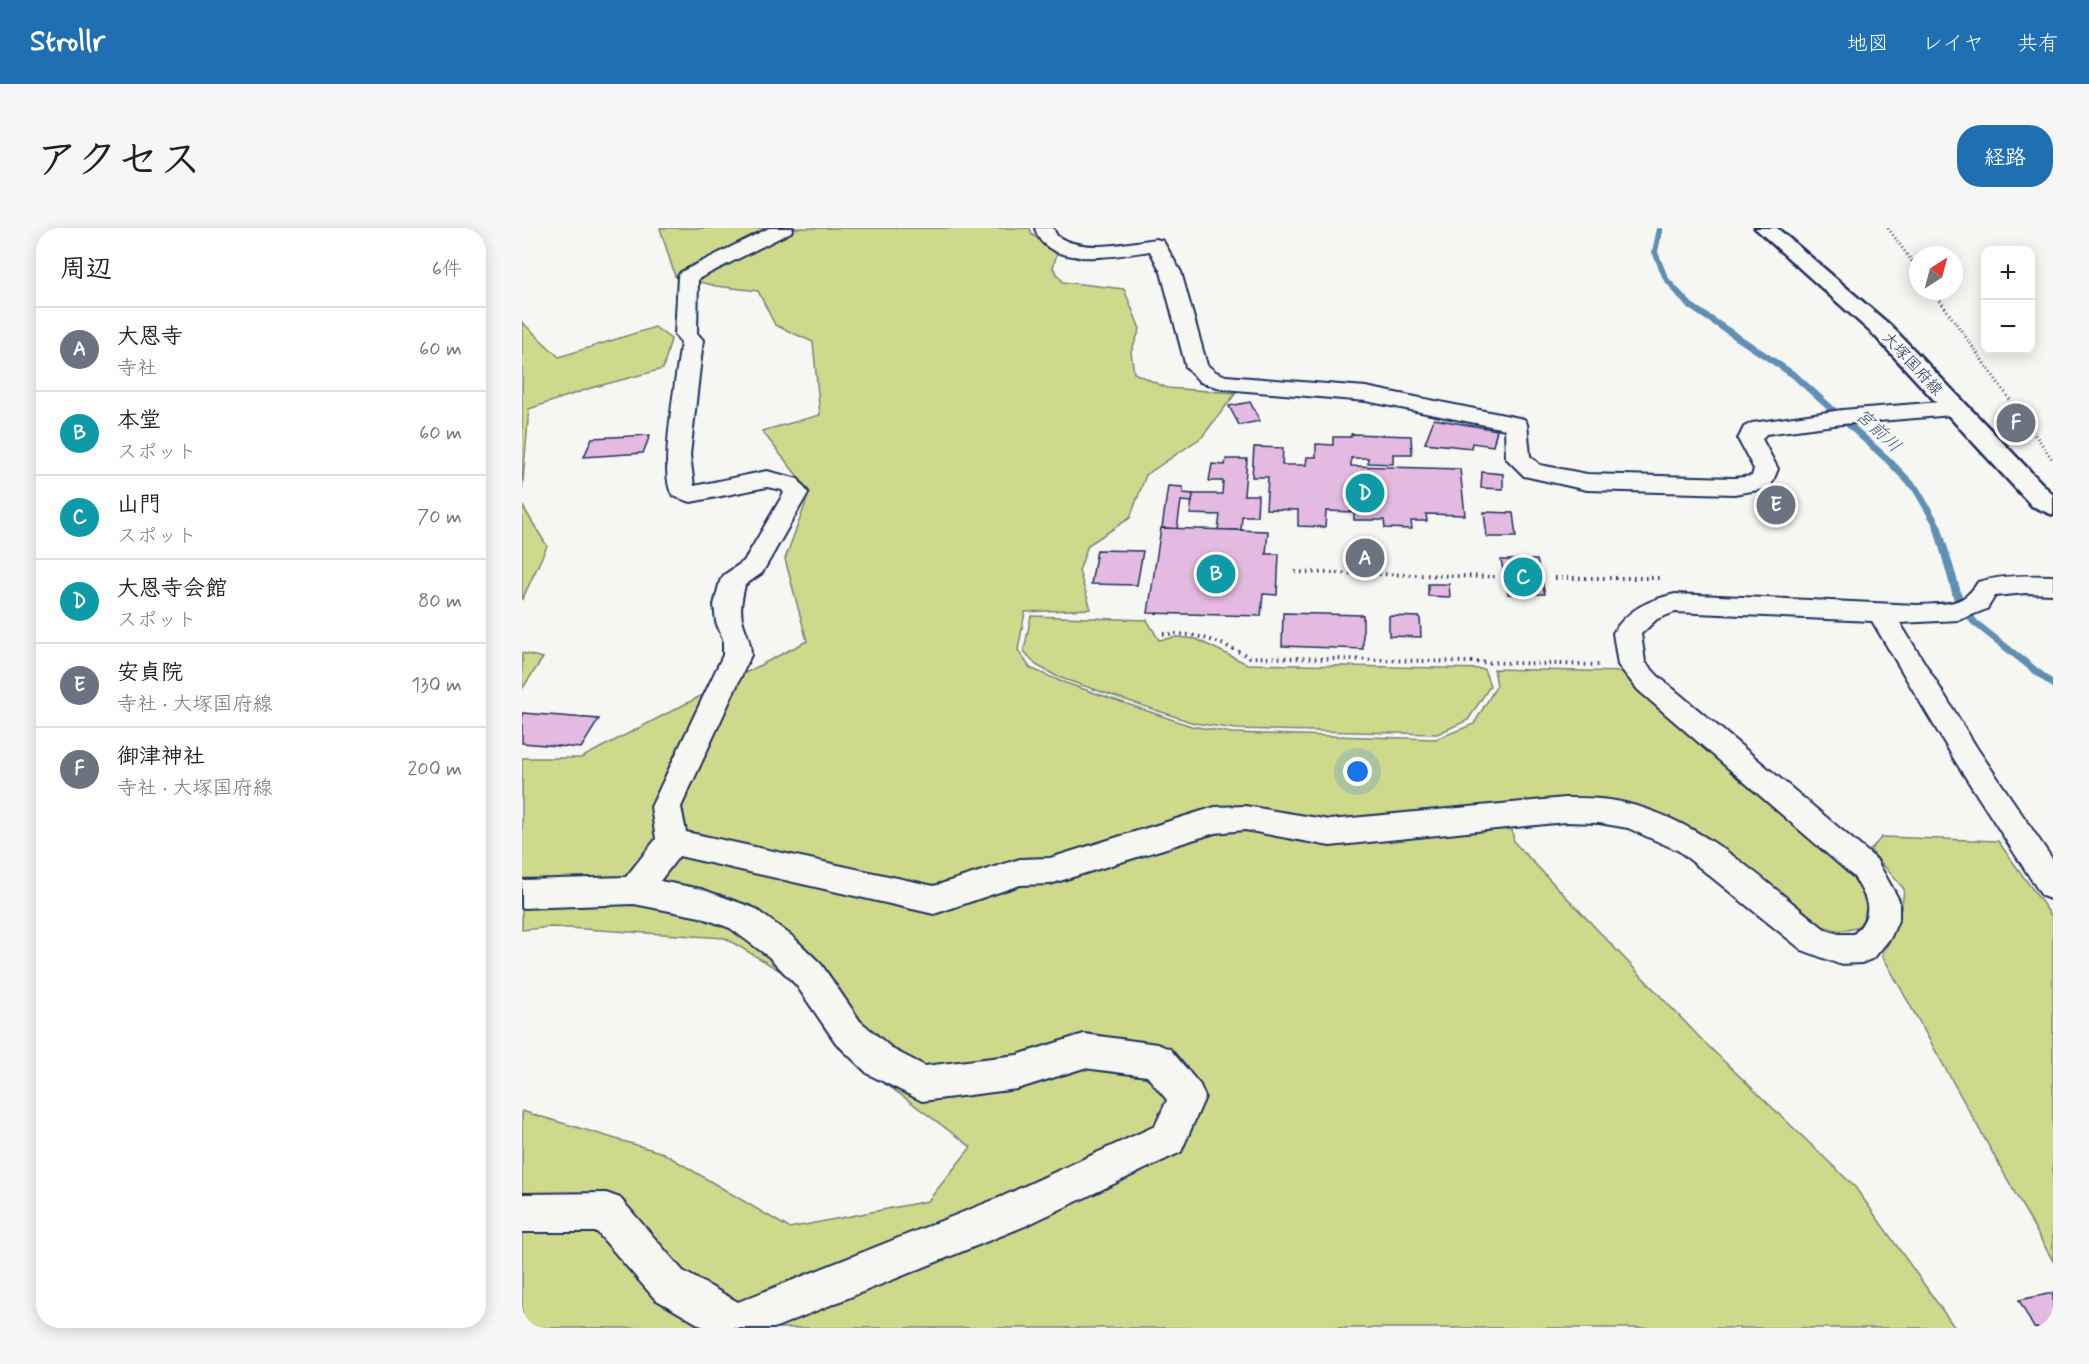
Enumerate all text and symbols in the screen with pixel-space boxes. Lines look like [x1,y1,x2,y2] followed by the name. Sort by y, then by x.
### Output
[30,24,105,61] text: Strollr
[1847,30,1889,58] text: 地図
[1922,30,1984,58] text: レイヤ
[2017,30,2059,58] text: 共有
[1957,125,2053,187] button: 経路
[36,134,201,189] text: アクセス
[1909,246,1963,300] north arrow
[1981,246,2035,354] map controls
[1981,246,2035,300] button: +
[60,253,112,287] text: 周辺
[432,256,462,283] text: 6件
[1981,300,2035,354] button: −
[117,323,183,351] text: 大恩寺
[1877,328,1947,400] street label: 大塚国府線
[73,336,86,363] text: A
[419,336,462,363] text: 60 m
[117,355,157,382] text: 寺社
[1996,400,2036,446] pin: F
[1850,404,1906,458] water label: 宮前川
[117,407,161,435] text: 本堂
[73,420,86,447] text: B
[419,420,462,447] text: 60 m
[117,439,197,466] text: スポット
[1346,470,1384,516] pin: D
[1756,482,1796,528] pin: E
[117,491,161,519] text: 山門
[72,504,87,531] text: C
[417,504,462,531] text: 70 m
[117,523,197,550] text: スポット
[1346,536,1384,580] pin: A
[1196,552,1236,596] pin: B
[1504,554,1542,600] pin: C
[117,575,227,603] text: 大恩寺会館
[73,588,86,615] text: D
[418,588,462,615] text: 80 m
[117,607,197,634] text: スポット
[117,659,183,687] text: 安貞院
[74,672,85,699] text: E
[411,672,462,699] text: 130 m
[117,691,272,718] text: 寺社 · 大塚国府線
[117,743,205,771] text: 御津神社
[74,756,85,783] text: F
[407,756,462,783] text: 200 m
[1343,757,1372,786] your location
[117,775,272,802] text: 寺社 · 大塚国府線

